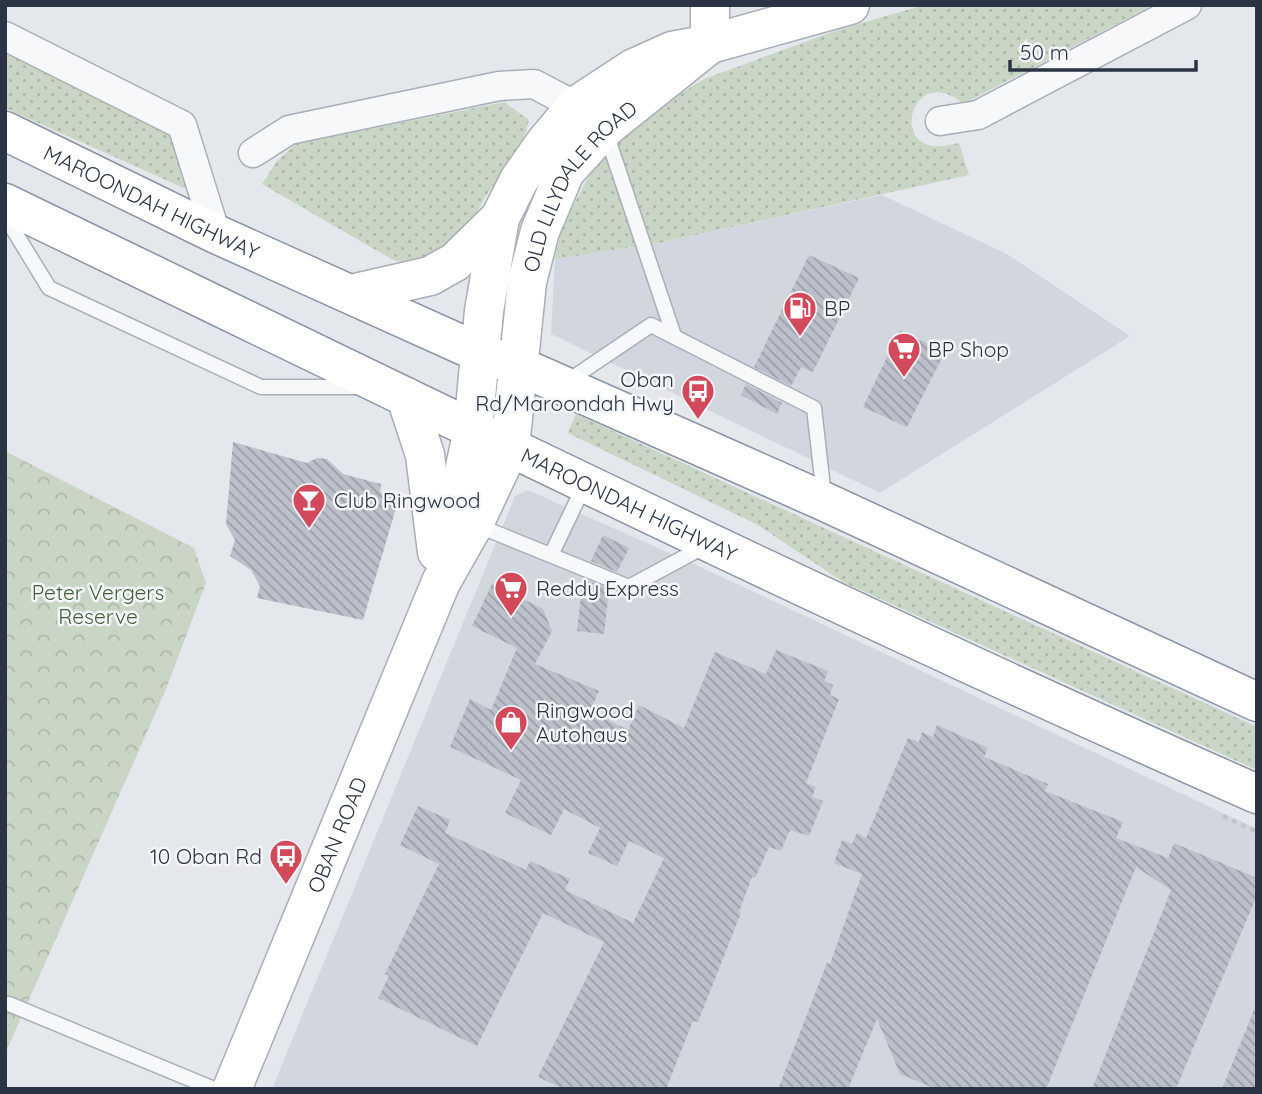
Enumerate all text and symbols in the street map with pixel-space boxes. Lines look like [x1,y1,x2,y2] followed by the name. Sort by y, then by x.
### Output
[1010,28,1196,72] scale bar
[1020,39,1069,65] text: 50 m
[517,95,642,275] street label: OLD LILYDALE ROAD
[40,139,264,265] street label: MAROONDAH HIGHWAY
[781,289,819,338] fuel station icon: BP
[824,295,850,321] place label: BP
[885,330,923,379] supermarket icon: BP Shop
[928,336,1009,362] place label: BP Shop
[475,366,674,416] place label: Oban Rd/Maroondah Hwy
[679,372,717,421] bus stop icon: Oban Rd/Maroondah Hwy
[517,442,742,567] street label: MAROONDAH HIGHWAY
[290,481,328,530] bar icon: Club Ringwood
[334,487,481,513] place label: Club Ringwood
[492,569,530,618] supermarket icon: Reddy Express
[536,575,679,601] place label: Reddy Express
[32,579,164,629] park label: Peter Vergers Reserve
[536,697,634,747] place label: Ringwood Autohaus
[492,703,530,752] shop icon: Ringwood Autohaus
[301,773,372,897] street label: OBAN ROAD
[267,837,305,886] bus stop icon: 10 Oban Rd
[150,843,262,869] place label: 10 Oban Rd

